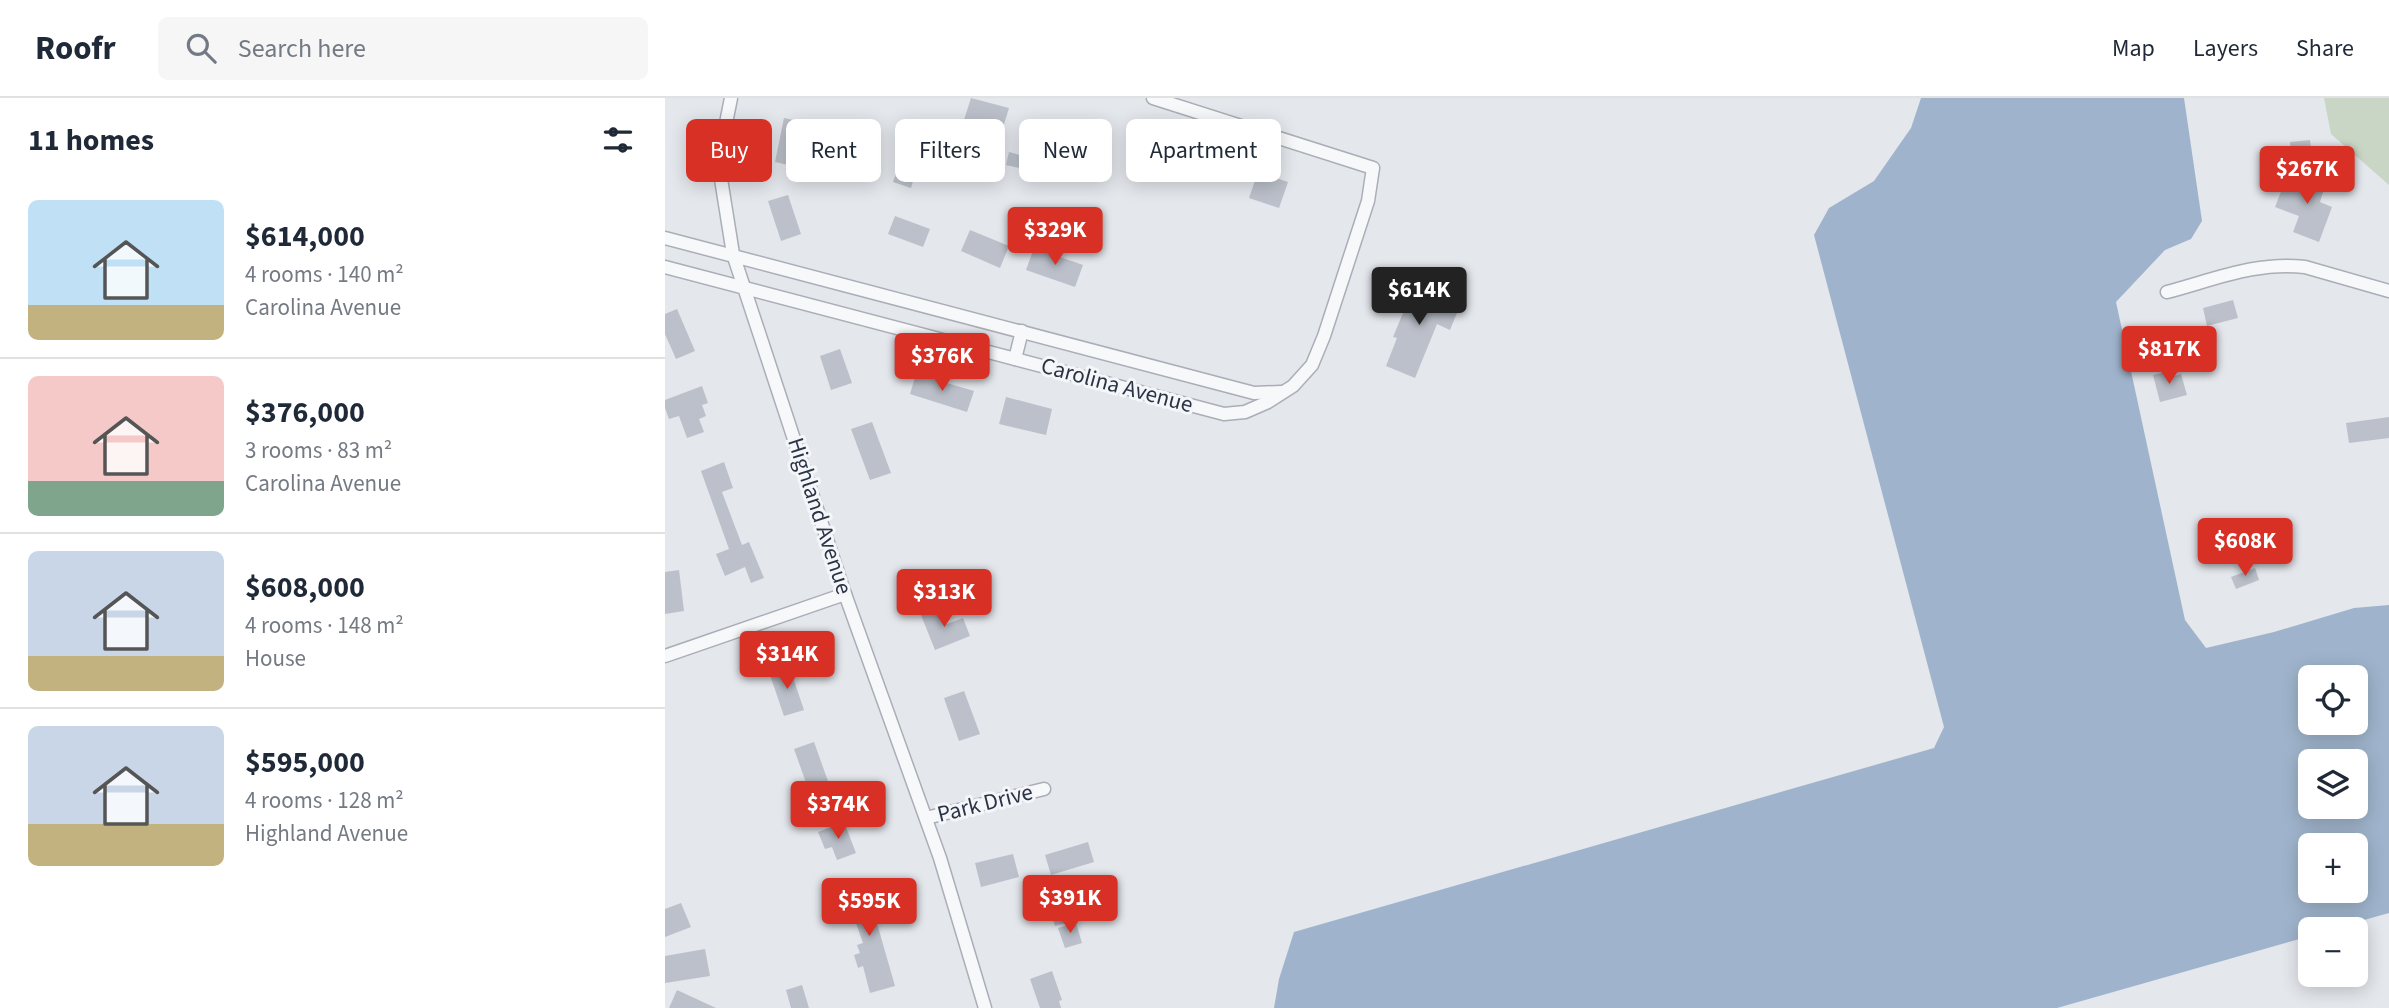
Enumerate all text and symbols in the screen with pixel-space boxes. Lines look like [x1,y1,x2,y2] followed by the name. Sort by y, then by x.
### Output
[158,17,648,80] search box
[35,25,116,72] text: Roofr
[182,29,220,67] icon: search
[238,30,366,67] text: Search here
[2112,31,2155,66] text: Map
[2193,31,2258,66] text: Layers
[2296,31,2354,66] text: Share
[28,119,154,162] text: 11 homes
[686,119,772,182] chip: Buy
[786,119,881,182] chip: Rent
[895,119,1005,182] chip: Filters
[1019,119,1112,182] chip: New
[1126,119,1281,182] chip: Apartment
[599,121,637,159] icon: filters
[2258,146,2356,206] pin: $267K
[2276,152,2338,185] text: $267K
[1006,208,1104,267] pin: $329K
[1024,213,1086,246] text: $329K
[245,215,365,258] text: $614,000
[84,228,168,312] icon: home
[245,258,404,291] text: 4 rooms · 140 m²
[1370,268,1468,327] pin: $614K
[1388,273,1450,306] text: $614K
[245,291,401,324] text: Carolina Avenue
[2120,327,2218,386] pin: $817K
[2138,332,2200,365] text: $817K
[893,334,991,393] pin: $376K
[911,339,973,372] text: $376K
[1037,349,1197,421] street label: Carolina Avenue
[245,391,365,434] text: $376,000
[84,404,168,488] icon: home
[779,433,861,599] street label: Highland Avenue
[245,434,392,467] text: 3 rooms · 83 m²
[245,467,401,500] text: Carolina Avenue
[2196,518,2294,578] pin: $608K
[2214,524,2276,557] text: $608K
[245,566,365,609] text: $608,000
[895,570,993,629] pin: $313K
[913,575,975,608] text: $313K
[84,579,168,663] icon: home
[245,609,404,642] text: 4 rooms · 148 m²
[738,632,836,691] pin: $314K
[756,637,818,670] text: $314K
[245,642,306,675] text: House
[2298,665,2368,987] map controls
[2298,665,2368,735] button: locate
[245,741,365,784] text: $595,000
[2298,749,2368,819] button: layers
[84,754,168,838] icon: home
[934,775,1036,831] street label: Park Drive
[789,782,887,841] pin: $374K
[245,784,404,817] text: 4 rooms · 128 m²
[807,787,869,820] text: $374K
[245,817,408,850] text: Highland Avenue
[2298,833,2368,903] button: +
[1021,876,1119,935] pin: $391K
[820,878,918,938] pin: $595K
[1039,881,1101,914] text: $391K
[838,884,900,917] text: $595K
[2298,917,2368,987] button: −

